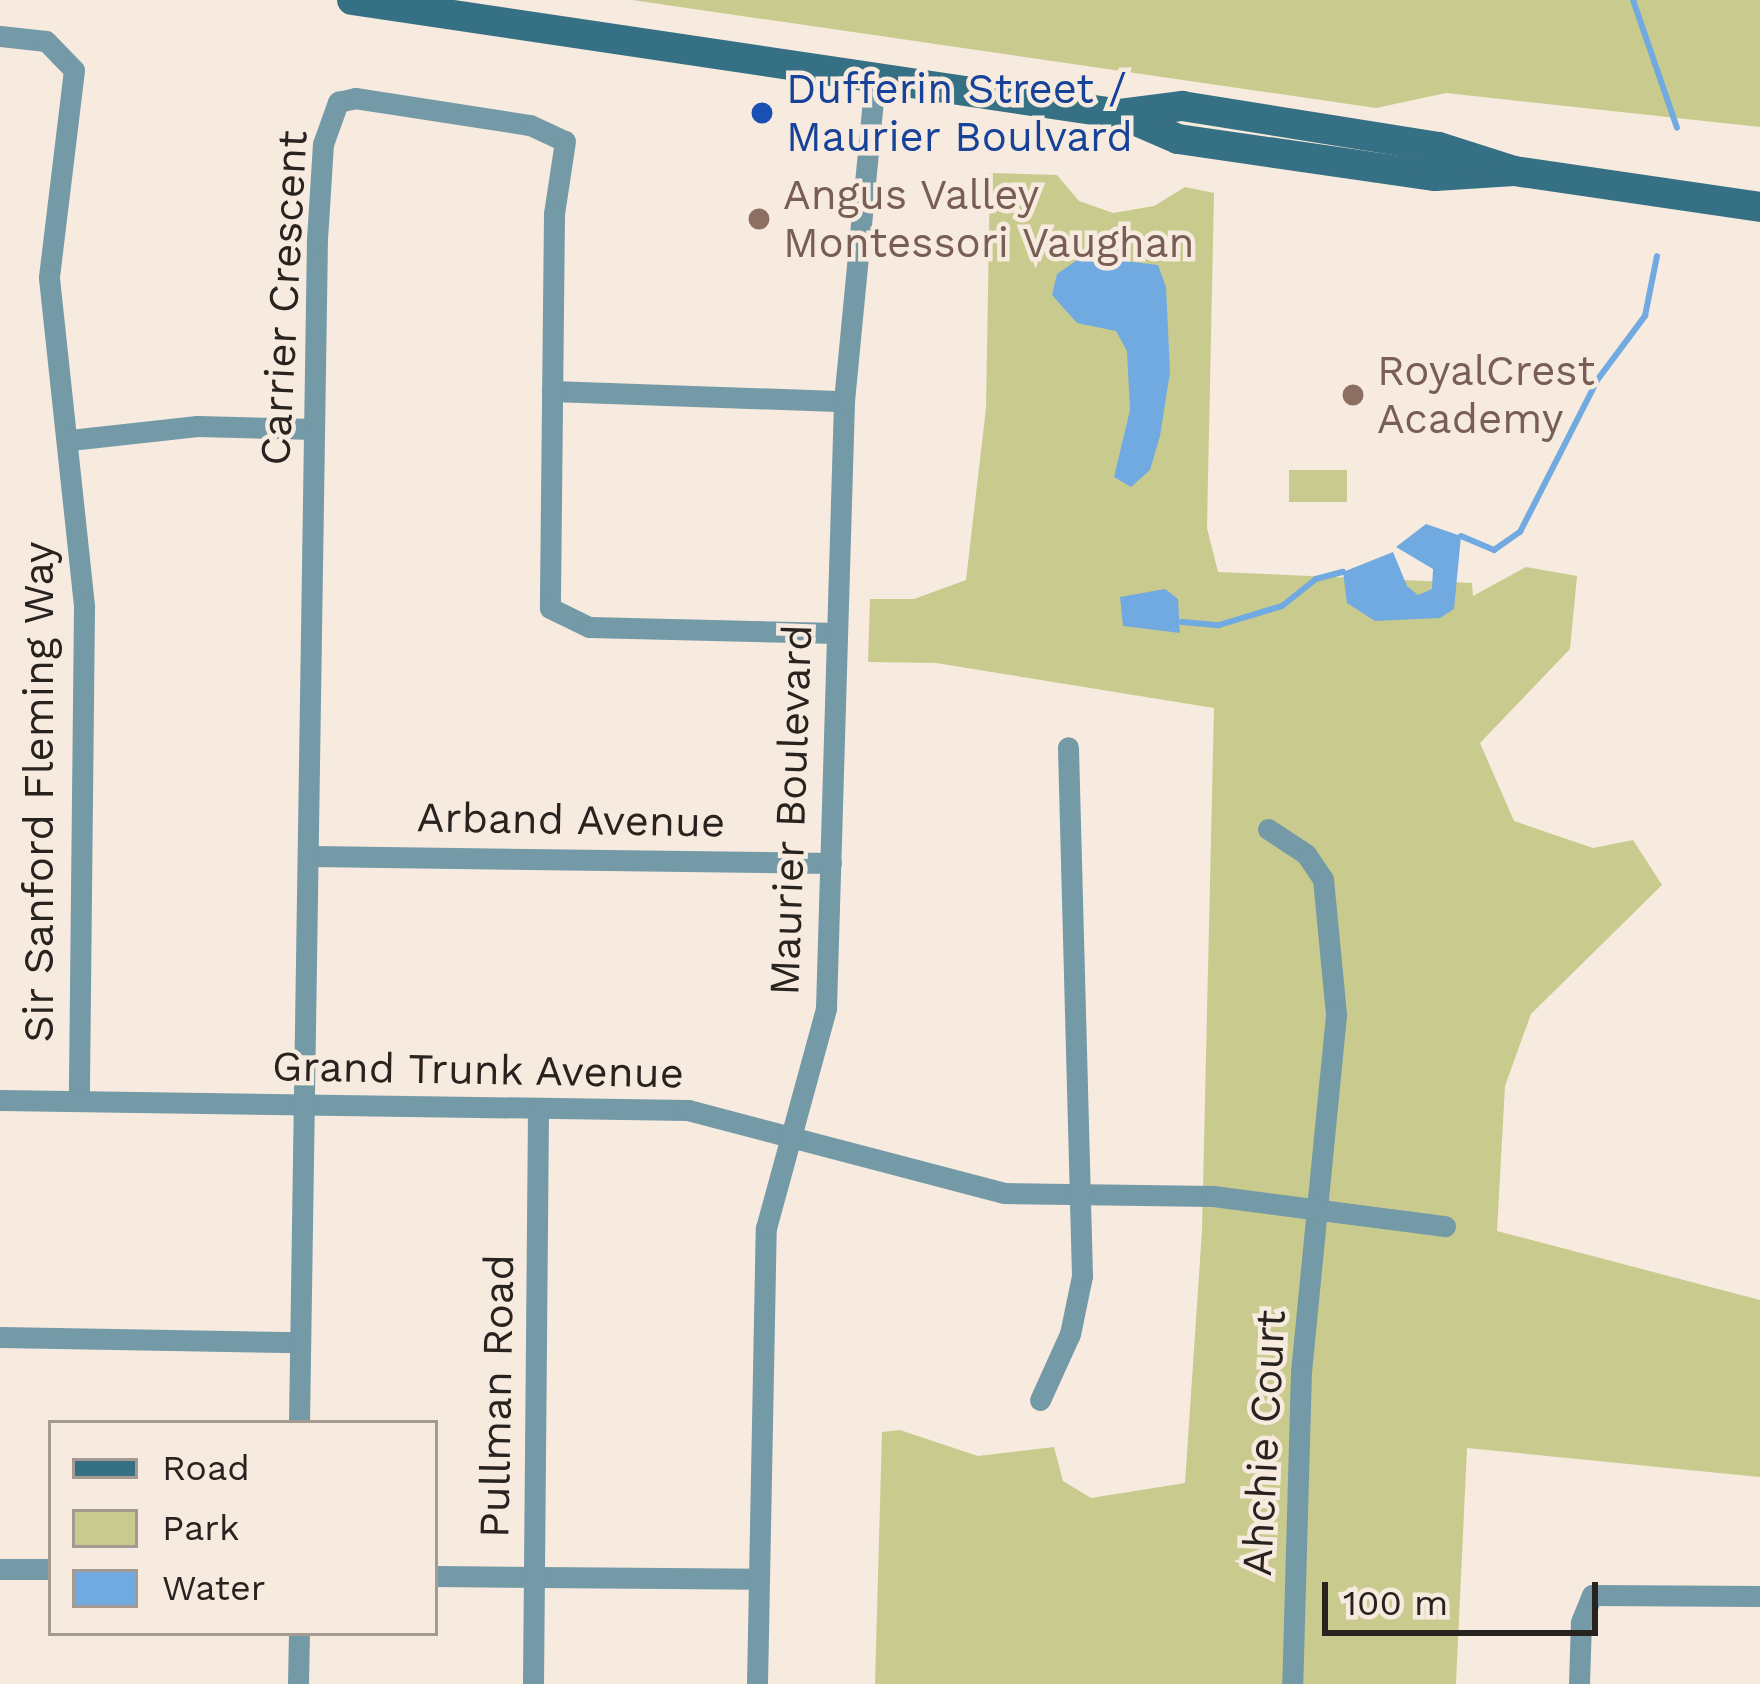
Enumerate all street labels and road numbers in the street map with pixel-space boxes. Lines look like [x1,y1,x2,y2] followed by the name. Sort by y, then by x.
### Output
[250,129,318,467] street label: Carrier Crescent
[14,540,64,1044] street label: Sir Sanford Fleming Way
[759,623,823,997] street label: Maurier Boulevard
[415,792,727,848] street label: Arband Avenue
[270,1041,686,1099] street label: Grand Trunk Avenue
[469,1254,525,1538] street label: Pullman Road
[1232,1309,1296,1577] street label: Ahchie Court

